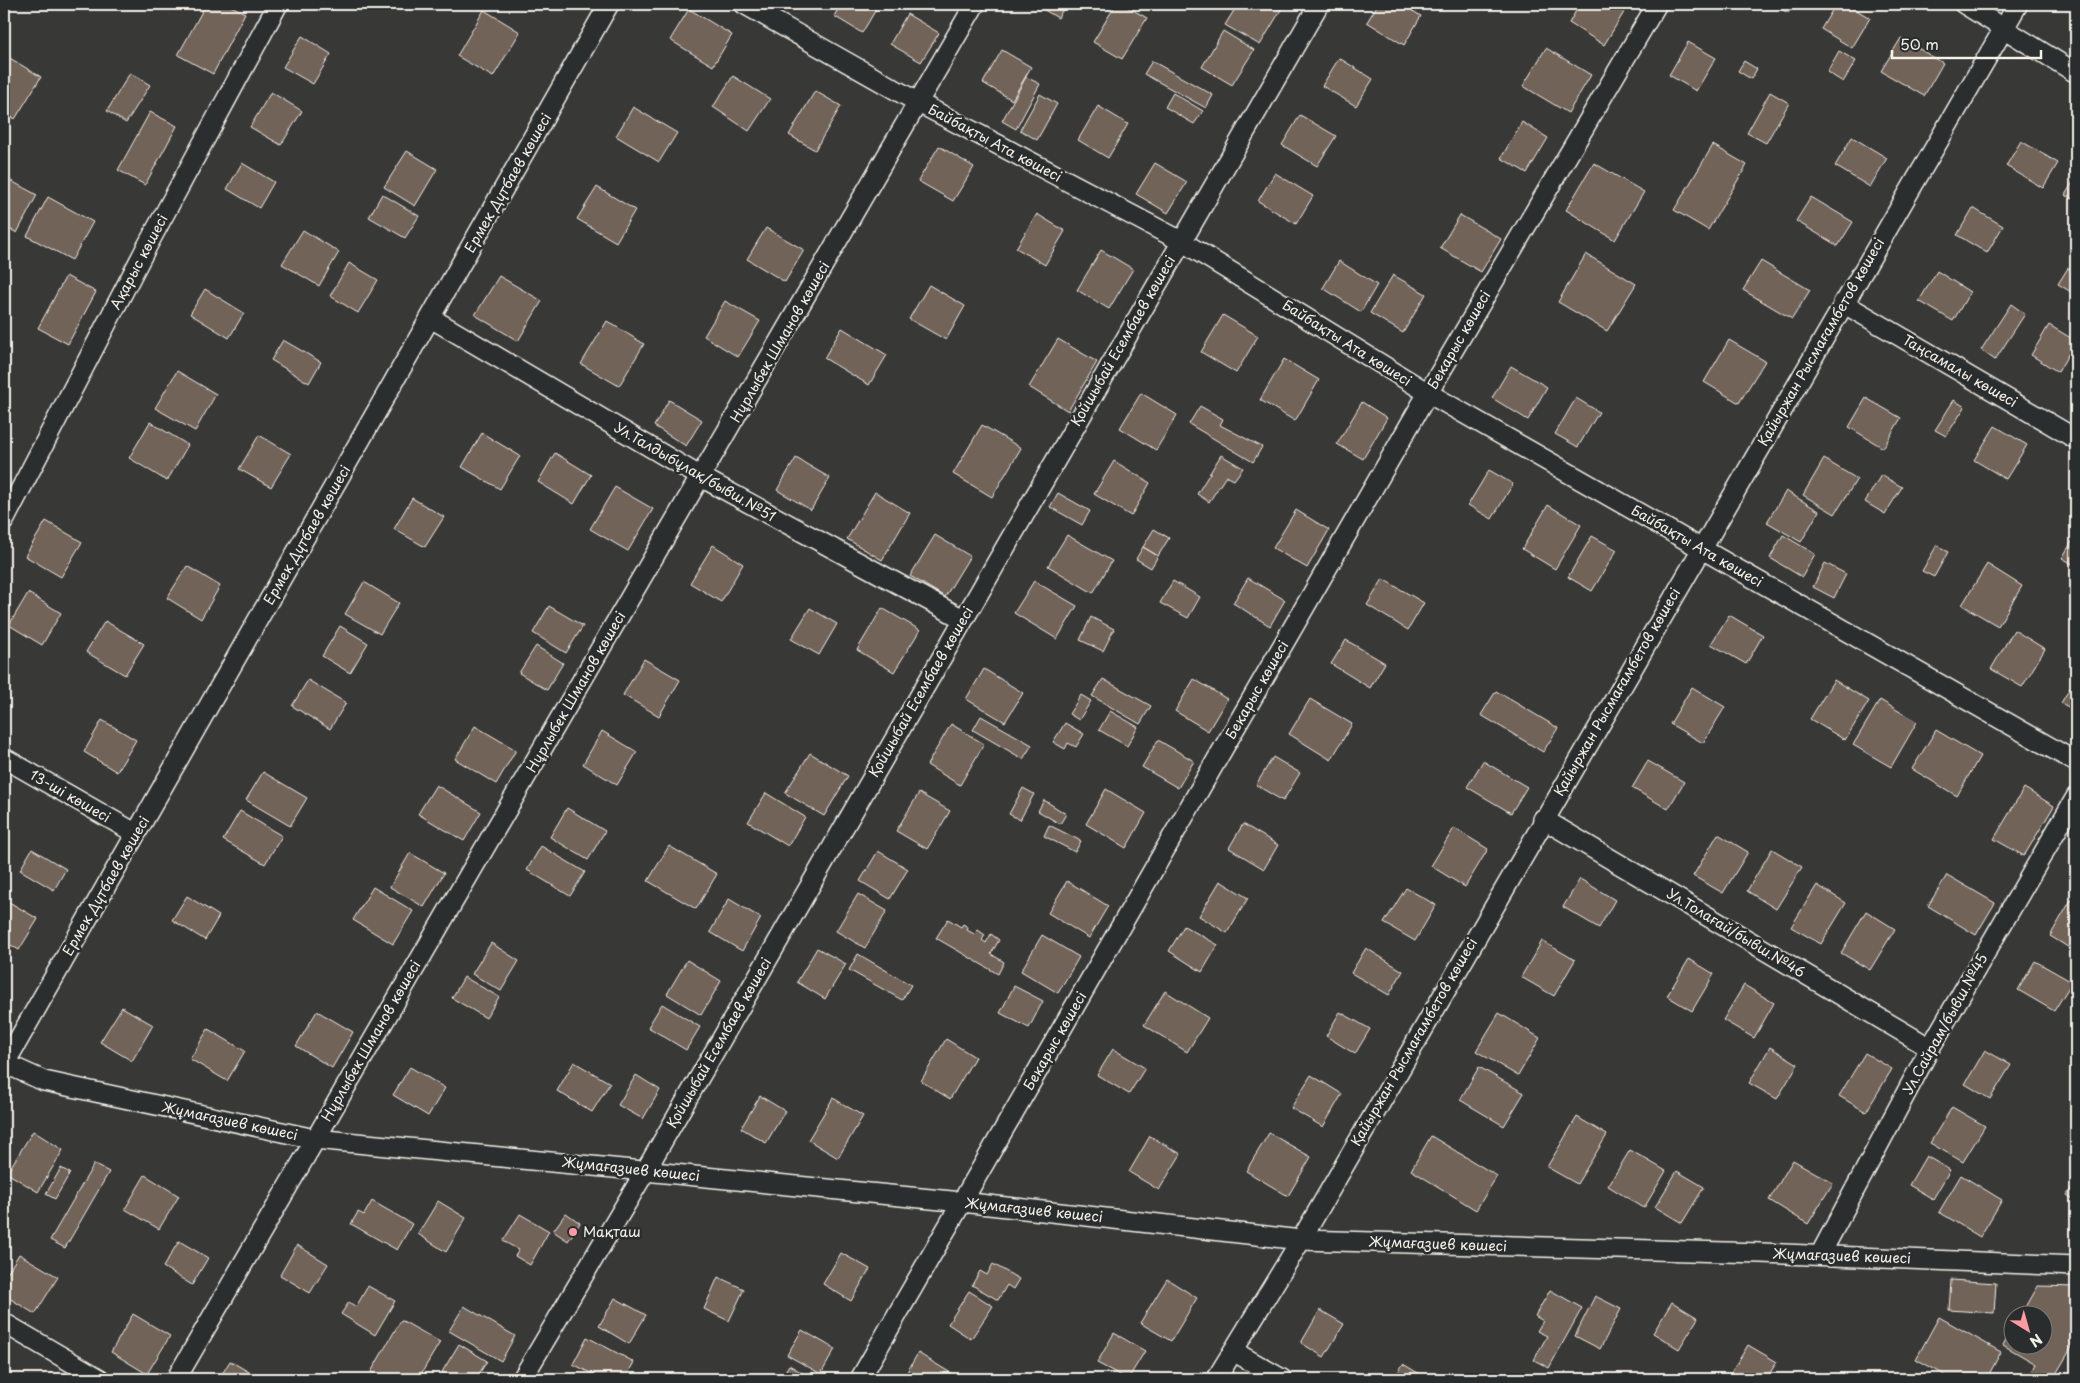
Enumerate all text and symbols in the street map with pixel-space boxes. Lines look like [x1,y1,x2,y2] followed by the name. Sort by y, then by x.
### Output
[1892,28,2041,60] scale bar
[1900,32,1939,55] text: 50 m
[925,98,1066,187] street label: Байбақты Ата көшесі
[459,109,556,256] street label: Ермек Дүтбаев көшесi
[105,210,173,313] street label: Ақарыс көшесi
[1752,234,1889,450] street label: Қайыржан Рысмағамбетов көшесі
[1065,251,1180,430] street label: Қойшыбай Есембаев көшесі
[725,257,834,426] street label: Нұрлыбек Шманов көшесі
[1422,287,1495,393] street label: Бекарыс көшесі
[1279,294,1416,391] street label: Байбақты Ата көшесі
[1899,329,2022,412] street label: Таңсамалы көшесі
[611,417,780,527] street label: Ул.Талдыбұлақ/бывш.№51
[258,461,355,608] street label: Ермек Дүтбаев көшесi
[1628,499,1767,592] street label: Байбақты Ата көшесі
[1548,584,1685,800] street label: Қайыржан Рысмағамбетов көшесі
[863,602,978,781] street label: Қойшыбай Есембаев көшесі
[521,607,630,776] street label: Нұрлыбек Шманов көшесі
[1220,637,1293,743] street label: Бекарыс көшесі
[26,764,115,827] street label: 13-ші көшесi
[57,812,154,959] street label: Ермек Дүтбаев көшесi
[1663,883,1810,982] street label: Ул.Толағай/бывш.№46
[1345,934,1482,1150] street label: Қайыржан Рысмағамбетов көшесі
[1897,949,1992,1098] street label: Ул.Сайрам/бывш.№45
[661,953,776,1132] street label: Қойшыбай Есембаев көшесі
[316,956,425,1125] street label: Нұрлыбек Шманов көшесі
[1018,988,1091,1094] street label: Бекарыс көшесі
[160,1096,300,1145] street label: Жұмағазиев көшесі
[561,1151,701,1186] street label: Жұмағазиев көшесі
[964,1192,1104,1227] street label: Жұмағазиев көшесі
[583,1221,641,1242] place label: Мақташ
[567,1226,579,1238] marker: Мақташ
[1369,1231,1507,1256] street label: Жұмағазиев көшесі
[1773,1243,1911,1268] street label: Жұмағазиев көшесі
[2002,1306,2052,1356] north arrow
[2025,1329,2047,1353] text: N

